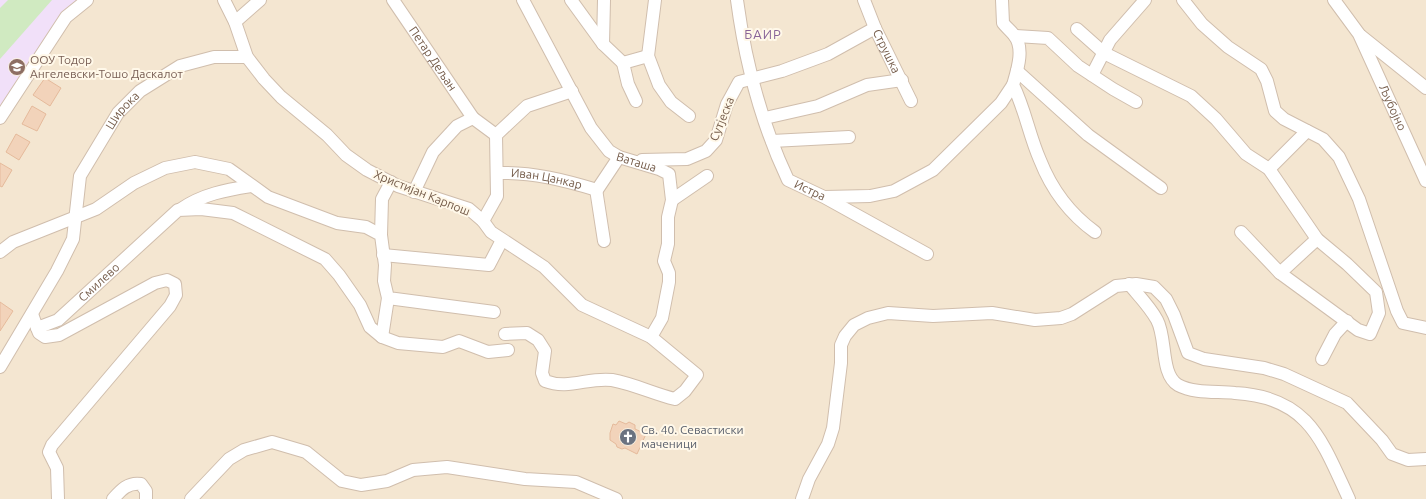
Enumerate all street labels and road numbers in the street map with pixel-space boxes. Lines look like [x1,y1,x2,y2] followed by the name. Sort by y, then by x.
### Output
[407,24,460,93] street label: Петар Дељан
[871,27,903,75] street label: Струшка
[1377,82,1409,132] street label: Љубојно
[103,89,141,131] street label: Широка
[707,95,736,143] street label: Сутјеска
[615,150,658,174] street label: Ваташа
[511,166,584,191] street label: Иван Цанкар
[372,167,472,218] street label: Христијан Карпош
[792,177,828,203] street label: Истра
[76,260,122,304] street label: Смилево

